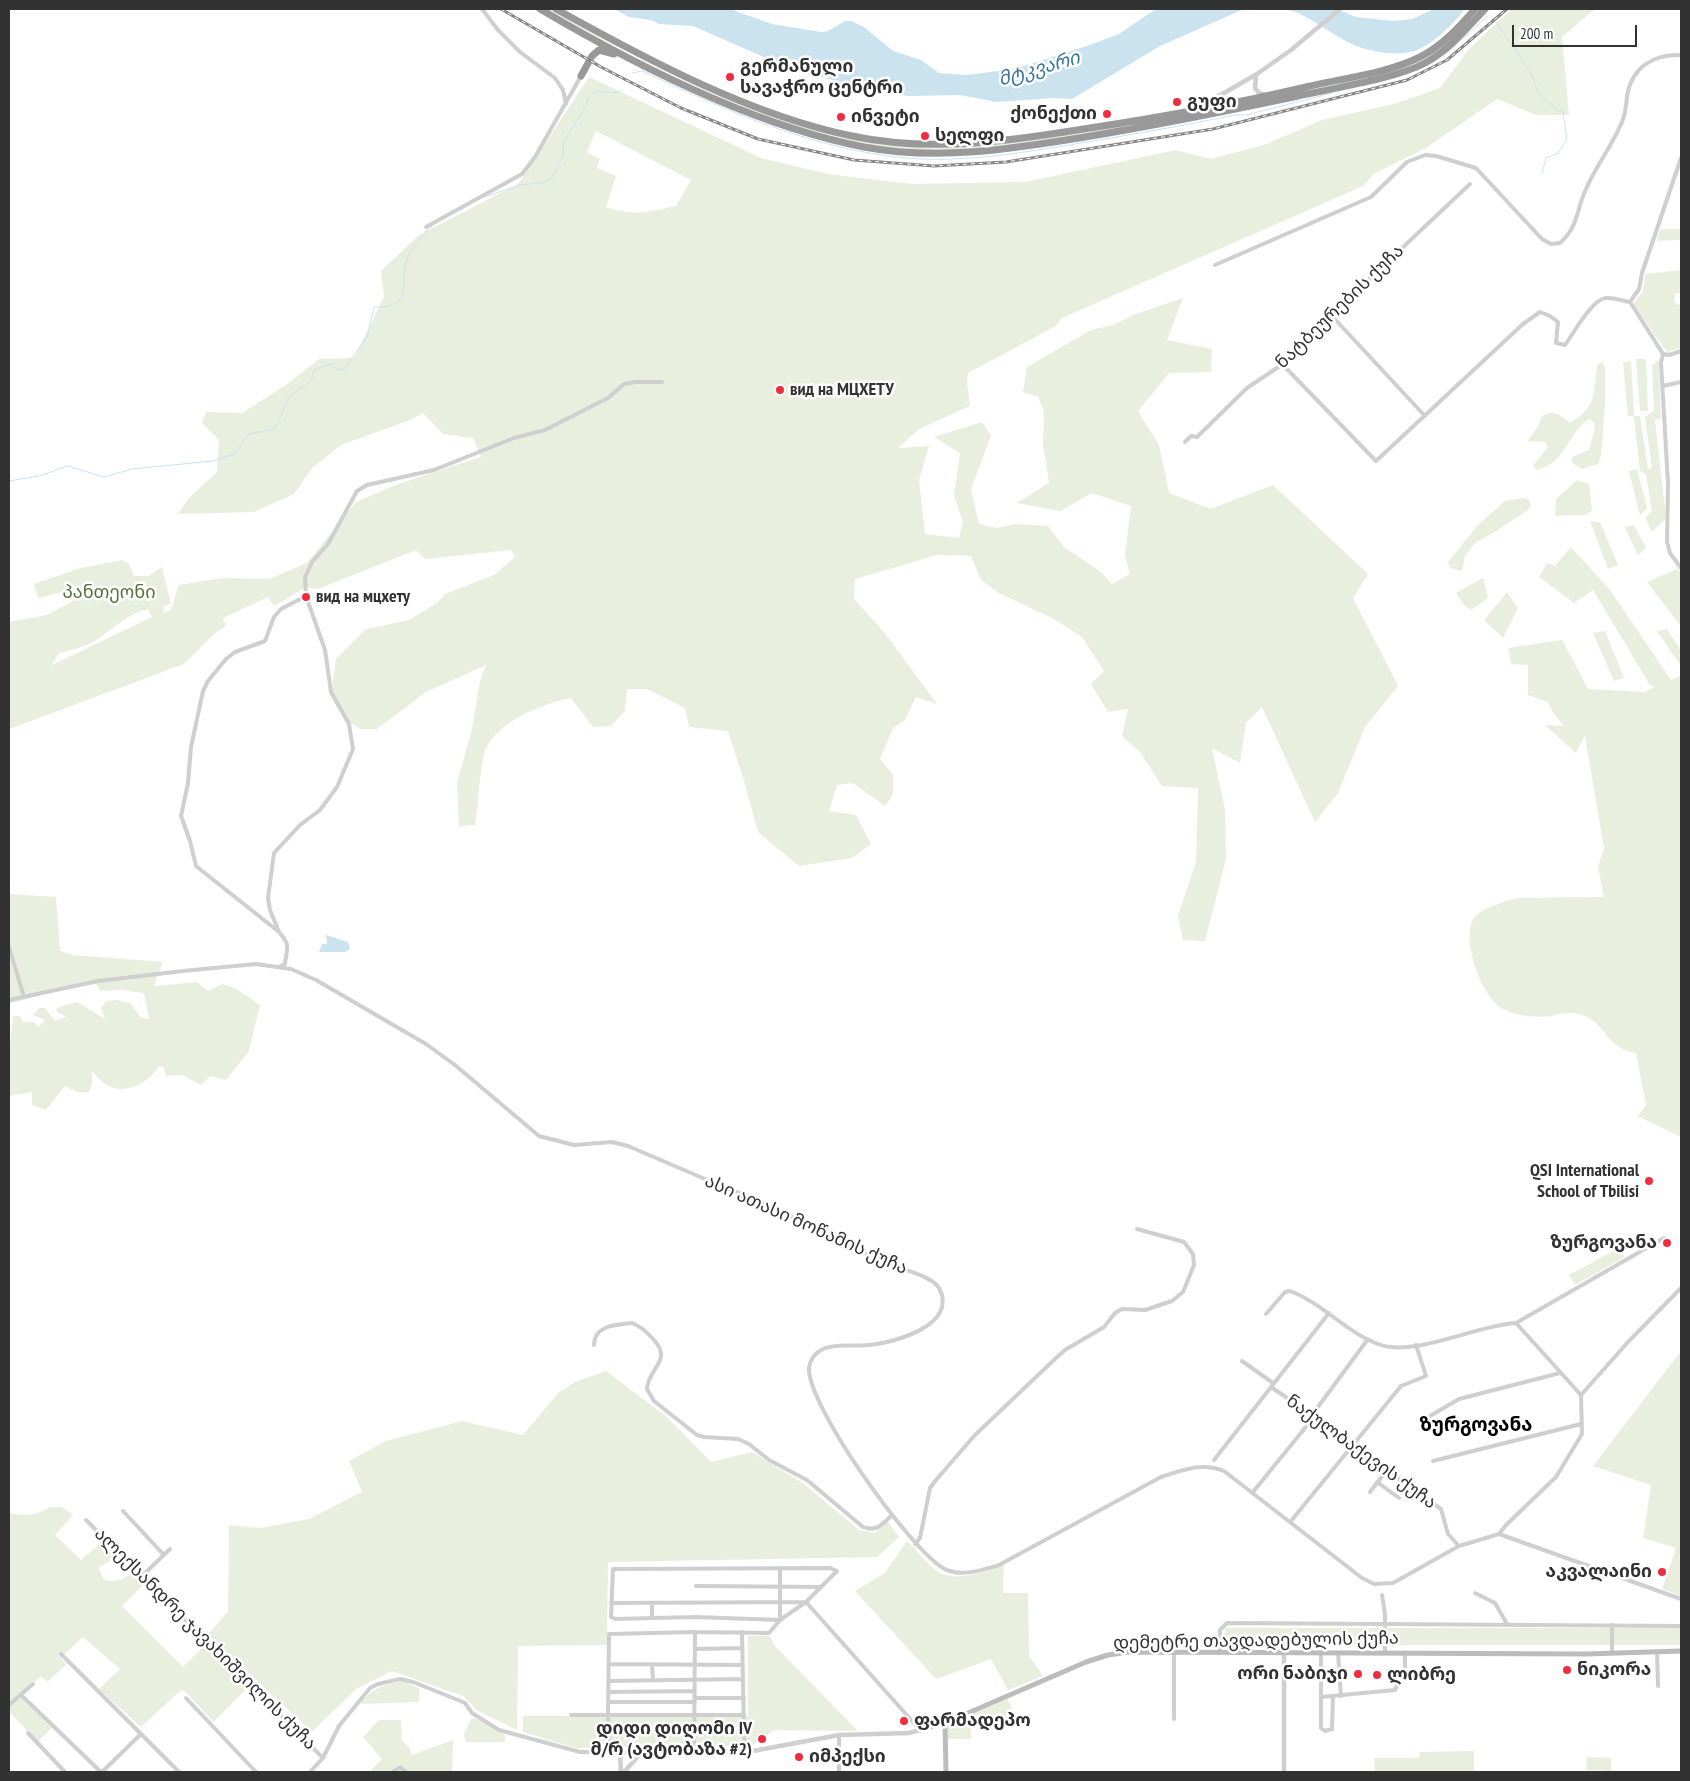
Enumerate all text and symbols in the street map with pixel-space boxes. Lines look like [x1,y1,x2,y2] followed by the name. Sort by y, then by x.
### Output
[1515,15,1640,47] scale bar
[1520,24,1553,43] text: 200 m
[996,46,1082,92] water label: მტკვარი
[740,56,903,98] place label: გერმანული სავაჭრო ცენტრი
[724,71,736,83] marker: გერმანული სავაჭრო ცენტრი
[1187,91,1237,113] place label: გუფი
[1171,96,1183,108] marker: გუფი
[1010,103,1097,125] place label: ქონექთი
[851,106,920,128] place label: ინვეტი
[1101,108,1113,120] marker: ქონექთი
[835,111,847,123] marker: ინვეტი
[935,125,1005,147] place label: სელფი
[919,130,931,142] marker: სელფი
[1271,240,1409,374] street label: ნატბეურების ქუჩა
[790,379,894,401] place label: вид на МЦХЕТУ
[774,384,786,396] marker: вид на МЦХЕТУ
[62,582,156,604] park label: პანთეონი
[316,586,410,608] place label: вид на мцхету
[300,591,312,603] marker: вид на мцхету
[1530,1160,1639,1202] place label: QSI International School of Tbilisi
[701,1170,911,1280] street label: ასი ათასი მოწამის ქუჩა
[1643,1175,1655,1187] marker: QSI International School of Tbilisi
[1550,1232,1657,1254] place label: ზურგოვანა
[1661,1237,1673,1249] marker: ზურგოვანა
[1282,1390,1440,1514] street label: ნაქულბაქევის ქუჩა
[1420,1415,1532,1437] district label: ზურგოვანა
[89,1523,321,1755] street label: ალექსანდრე ჯავახიშვილის ქუჩა
[1546,1561,1652,1583] place label: აკვალაინი
[1656,1566,1668,1578] marker: აკვალაინი
[1113,1628,1399,1654] street label: დემეტრე თავდადებულის ქუჩა
[1577,1659,1651,1681] place label: ნიკორა
[1237,1663,1348,1685] place label: ორი ნაბიჯი
[1387,1664,1456,1686] place label: ლიბრე
[1561,1664,1573,1676] marker: ნიკორა
[1352,1668,1364,1680] marker: ორი ნაბიჯი
[1371,1669,1383,1681] marker: ლიბრე
[914,1710,1031,1732] place label: ფარმადეპო
[898,1715,910,1727] marker: ფარმადეპო
[591,1718,752,1760] place label: დიდი დიღომი IV მ/რ (ავტობაზა #2)
[756,1733,768,1745] marker: დიდი დიღომი IV მ/რ (ავტობაზა #2)
[809,1746,886,1768] place label: იმპექსი
[793,1751,805,1763] marker: იმპექსი

